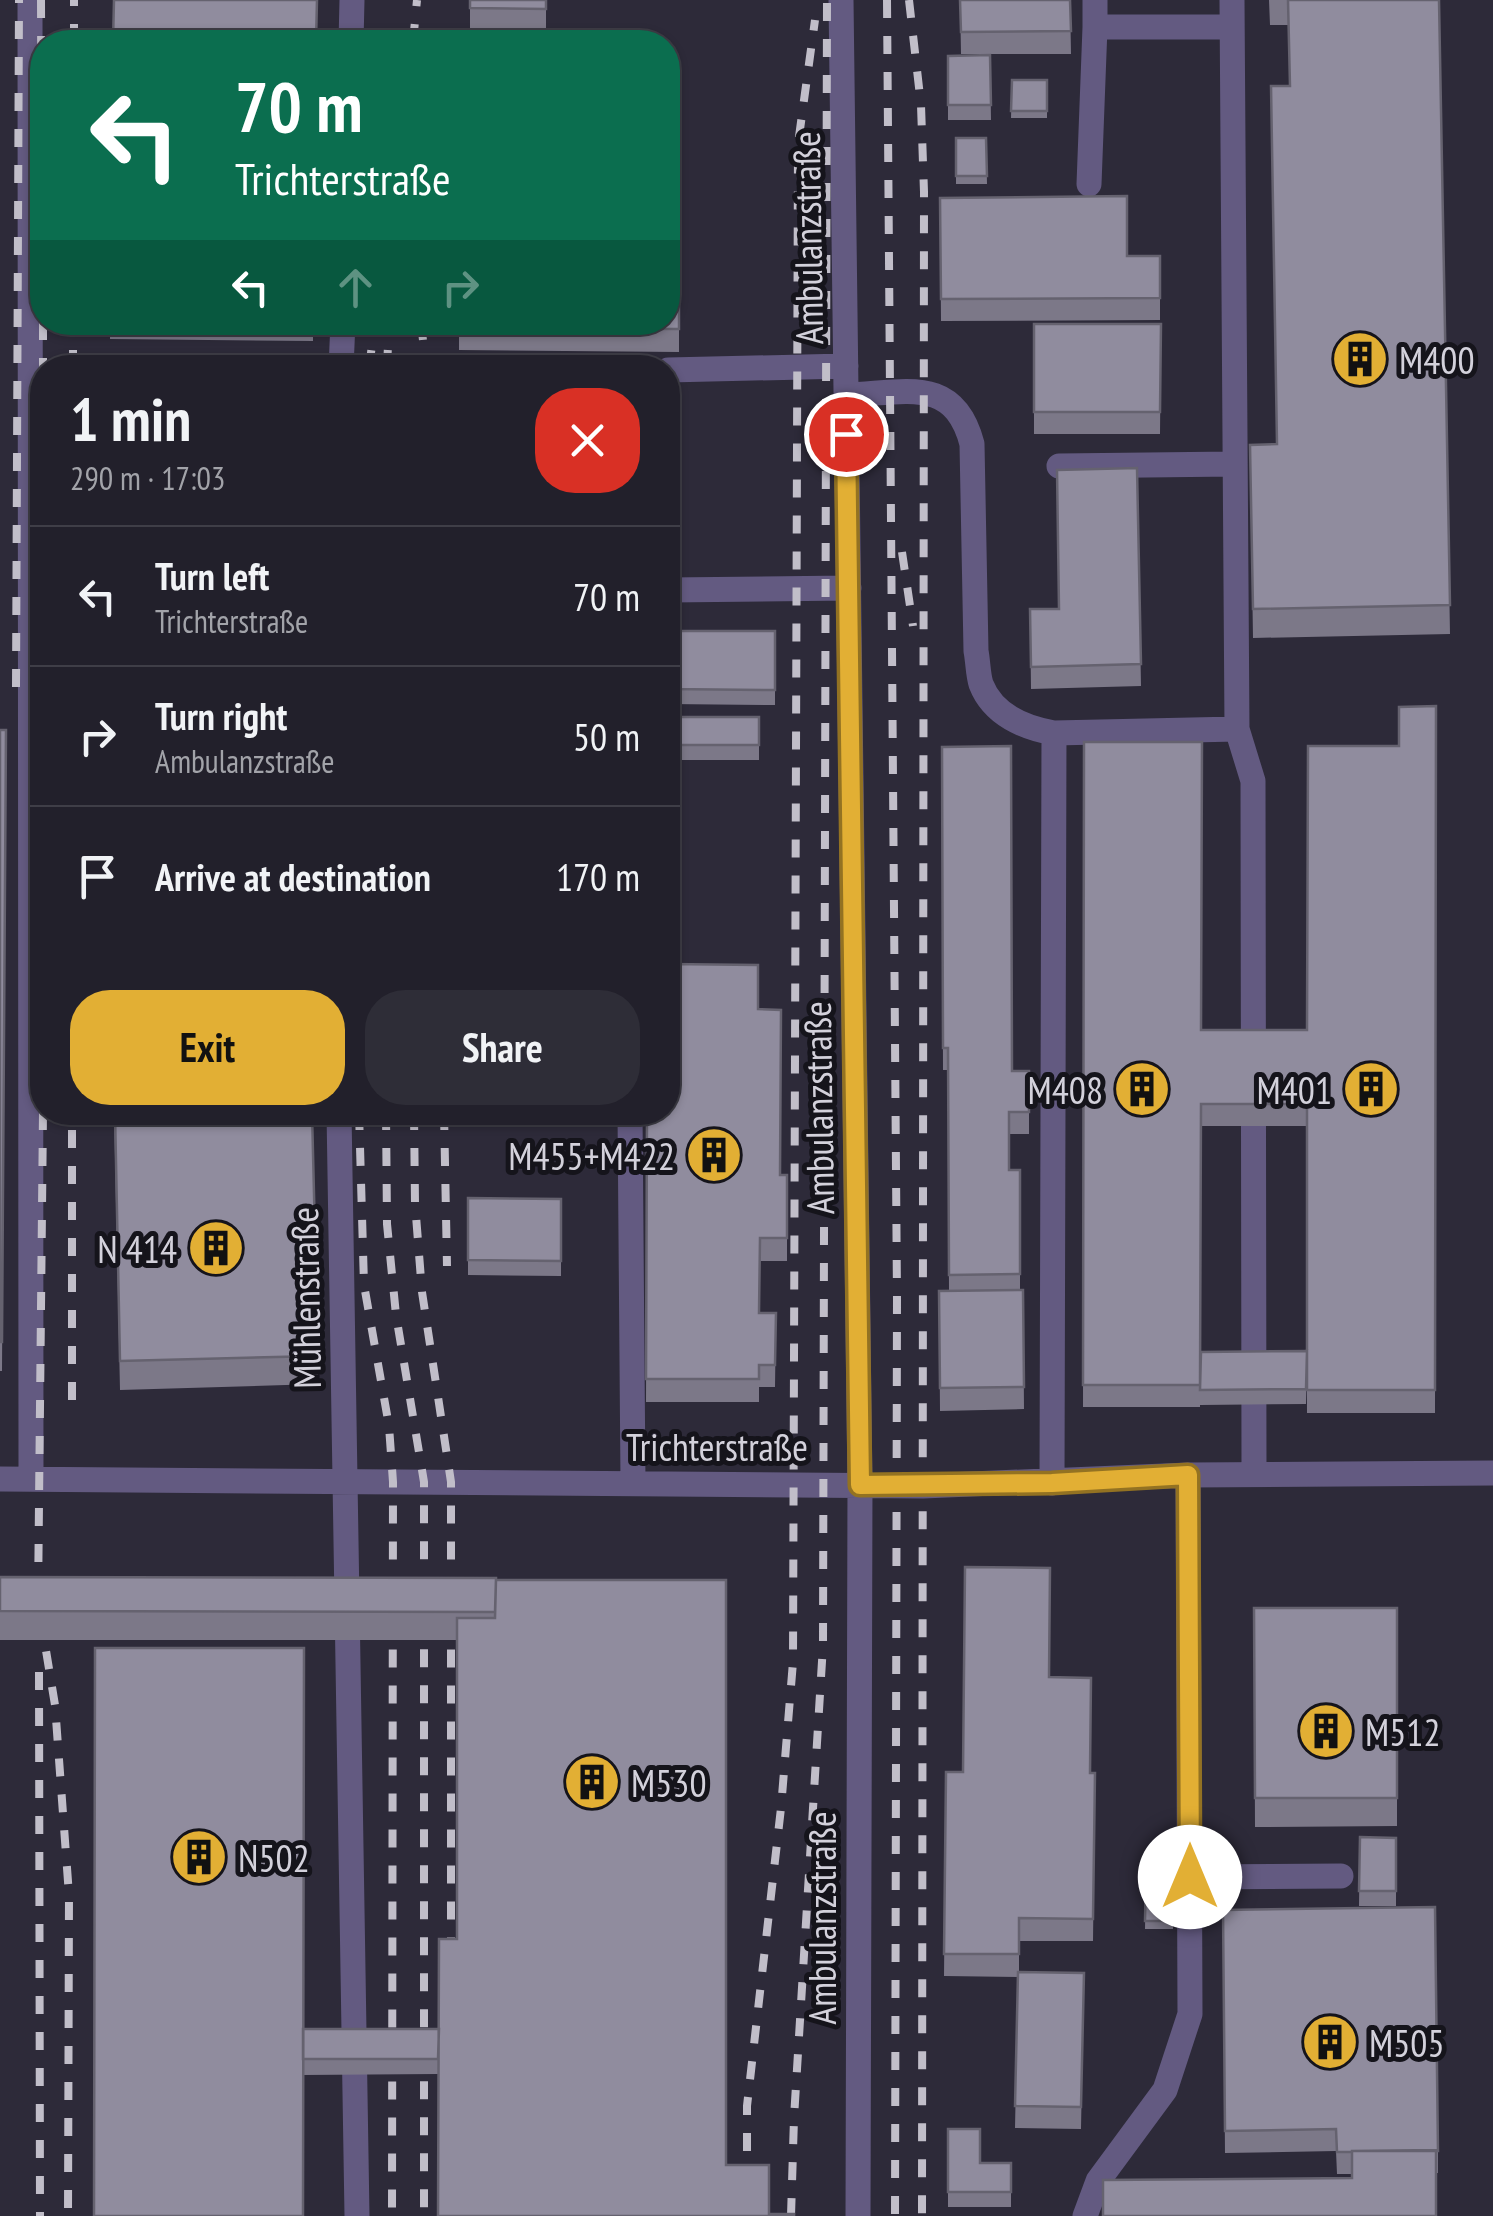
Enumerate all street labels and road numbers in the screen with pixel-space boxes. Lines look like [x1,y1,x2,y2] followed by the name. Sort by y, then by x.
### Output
[781,131,833,345] street label: Ambulanzstraße
[792,1001,844,1215] street label: Ambulanzstraße
[279,1207,331,1389] street label: Mühlenstraße
[626,1422,808,1471] street label: Trichterstraße
[797,1811,846,2025] street label: Ambulanzstraße

